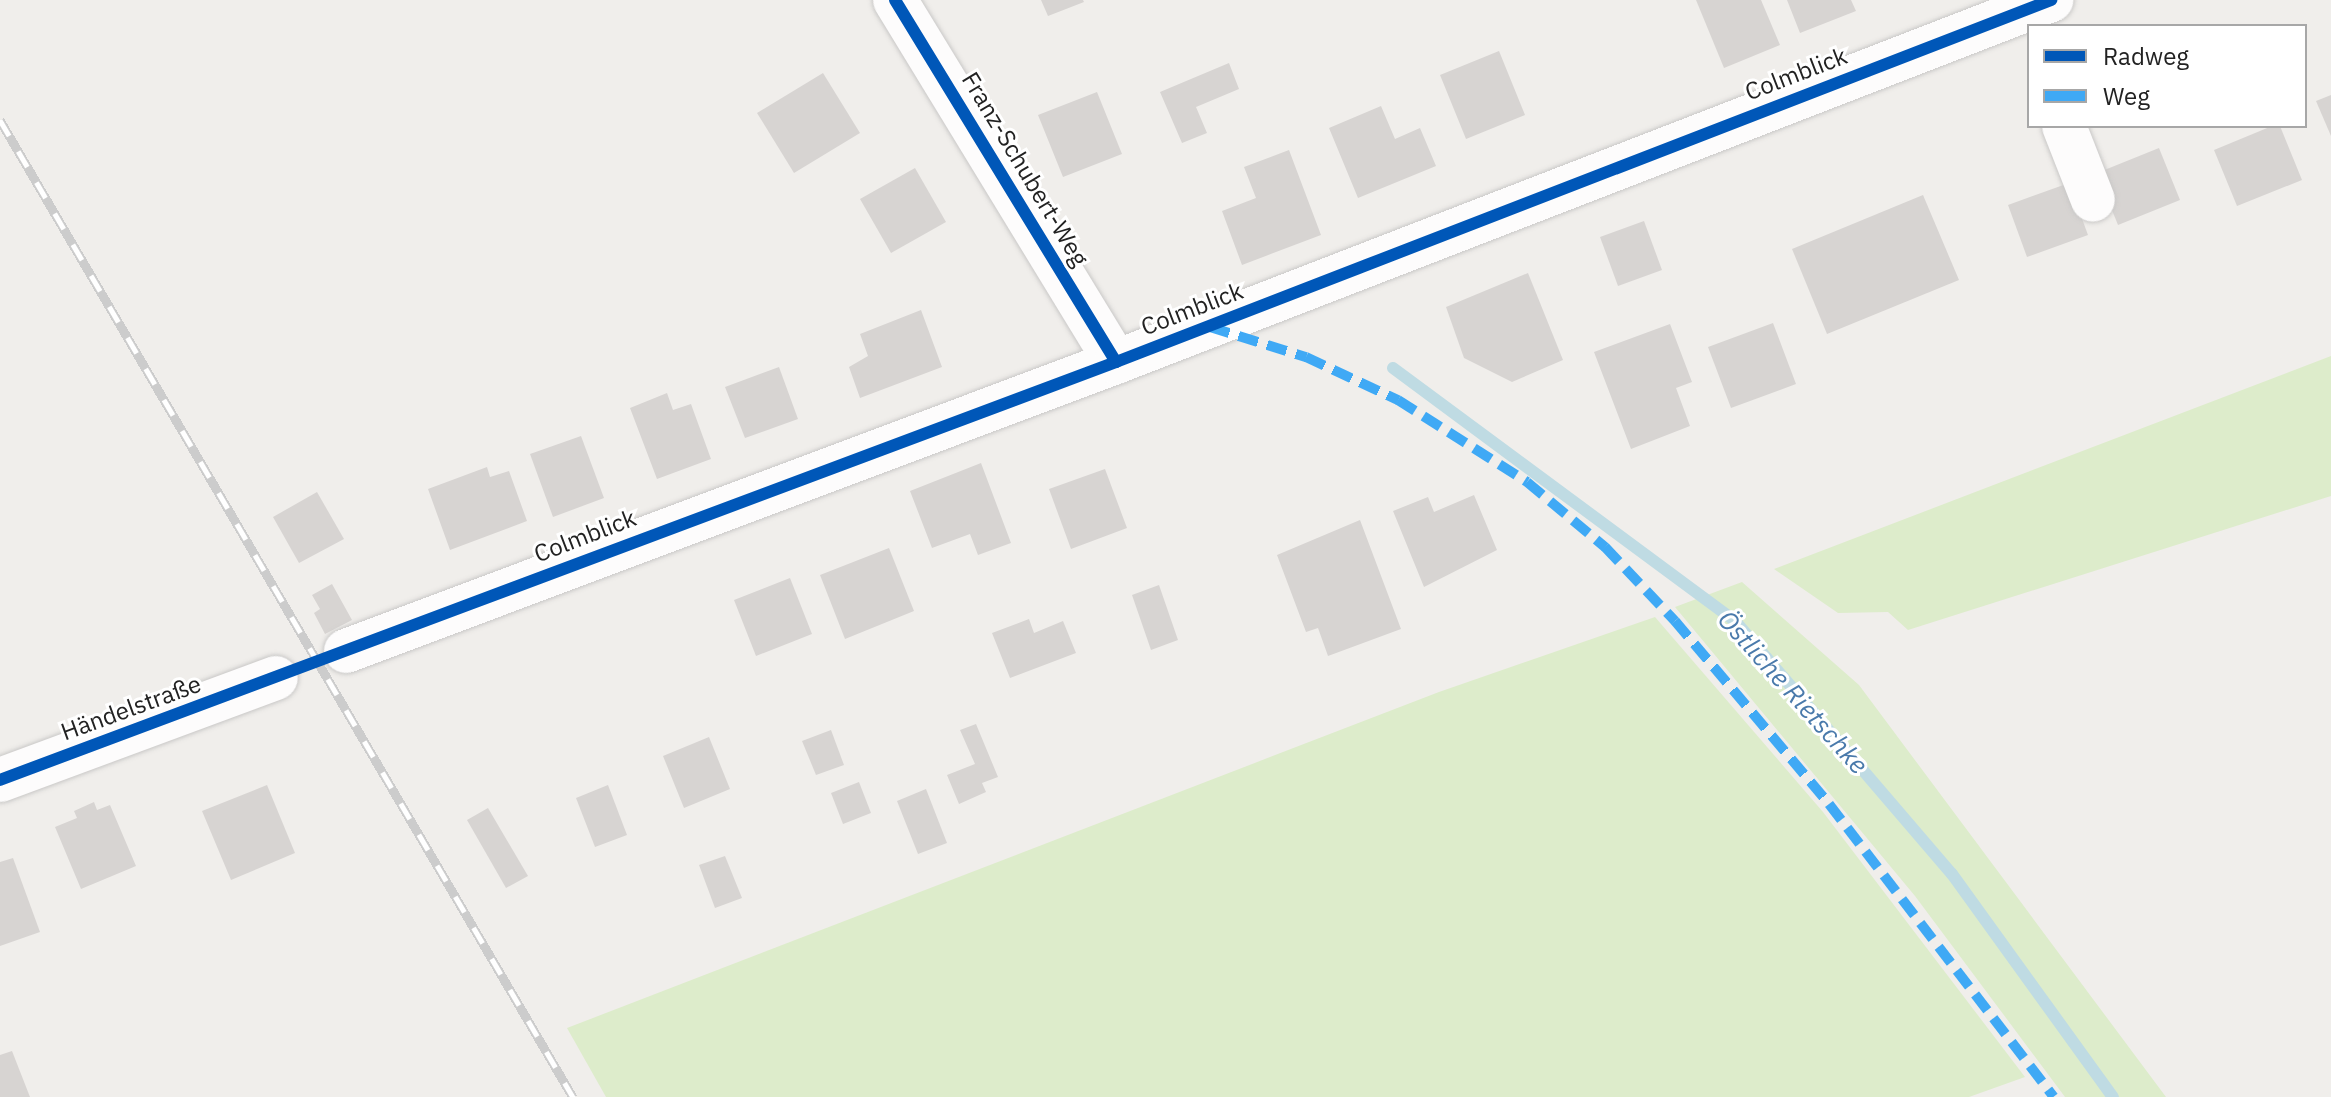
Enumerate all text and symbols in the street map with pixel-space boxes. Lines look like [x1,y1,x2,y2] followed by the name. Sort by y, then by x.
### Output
[2027,24,2307,128] legend
[2103,40,2189,72] text: Radweg
[1741,41,1851,107] street label: Colmblick
[956,67,1094,271] street label: Franz-Schubert-Weg
[2103,80,2150,112] text: Weg
[1137,276,1247,342] street label: Colmblick
[530,503,640,569] street label: Colmblick
[1712,604,1874,780] water label: Östliche Rietschke
[57,669,205,747] street label: Händelstraße

